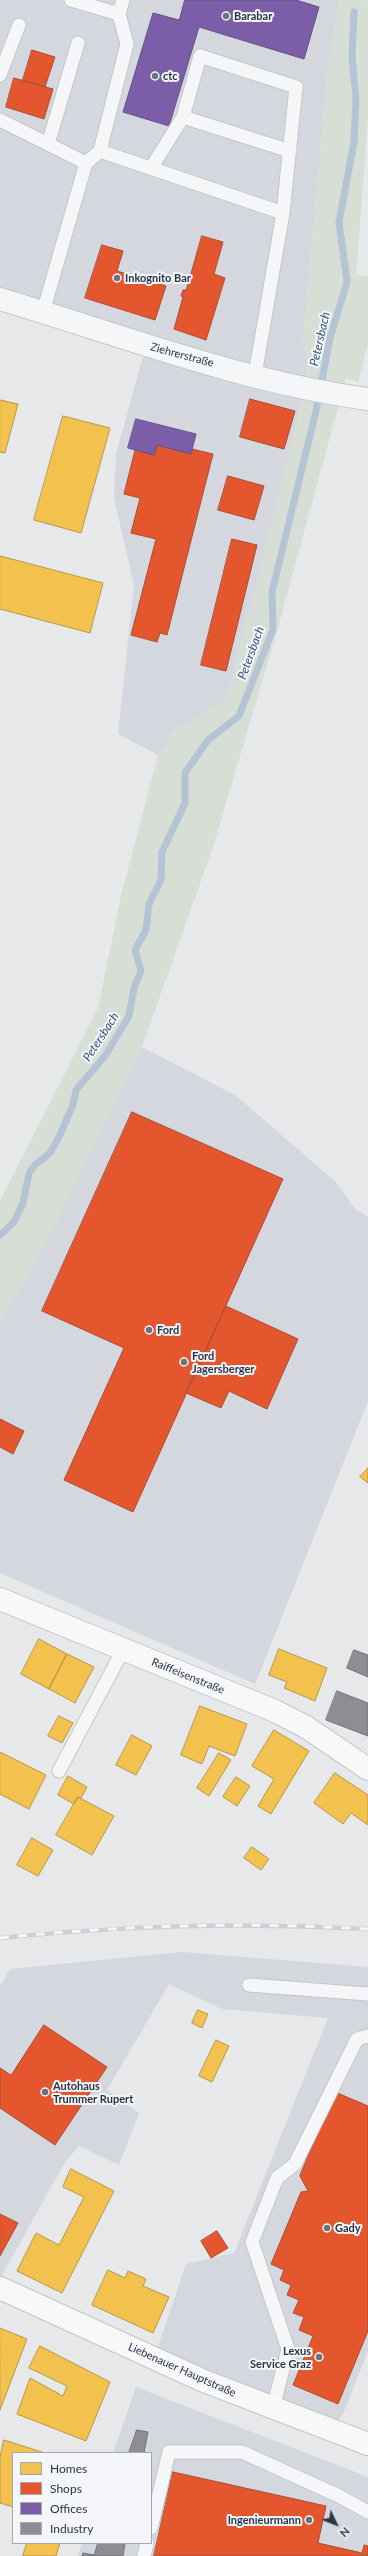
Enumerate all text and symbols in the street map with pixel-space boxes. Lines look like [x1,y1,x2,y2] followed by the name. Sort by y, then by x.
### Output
[234,9,272,23] place label: Barabar
[221,11,231,21] marker: Barabar
[163,69,178,83] place label: ctc
[150,71,160,81] marker: ctc
[125,271,191,285] place label: Inkognito Bar
[112,273,122,283] marker: Inkognito Bar
[307,311,333,367] water label: Petersbach
[149,340,215,370] street label: Ziehrerstraße
[235,625,267,681] water label: Petersbach
[80,1010,122,1064] water label: Petersbach
[157,1323,179,1337] place label: Ford
[144,1325,154,1335] marker: Ford
[192,1349,254,1375] place label: Ford Jagersberger
[179,1357,189,1367] marker: Ford Jagersberger
[150,1655,226,1697] street label: Raiffeisenstraße
[53,2079,133,2105] place label: Autohaus Trummer Rupert
[40,2087,50,2097] marker: Autohaus Trummer Rupert
[335,2221,361,2235] place label: Gady
[322,2223,332,2233] marker: Gady
[126,2340,238,2400] street label: Liebenauer Hauptstraße
[250,2344,311,2370] place label: Lexus Service Graz
[314,2352,324,2362] marker: Lexus Service Graz
[12,2452,152,2544] legend
[50,2461,87,2476] text: Homes
[50,2481,82,2496] text: Shops
[50,2501,87,2516] text: Offices
[316,2504,356,2544] north arrow
[228,2513,301,2527] place label: Ingenieurmann
[304,2515,314,2525] marker: Ingenieurmann
[50,2521,93,2536] text: Industry
[338,2525,353,2540] text: N

